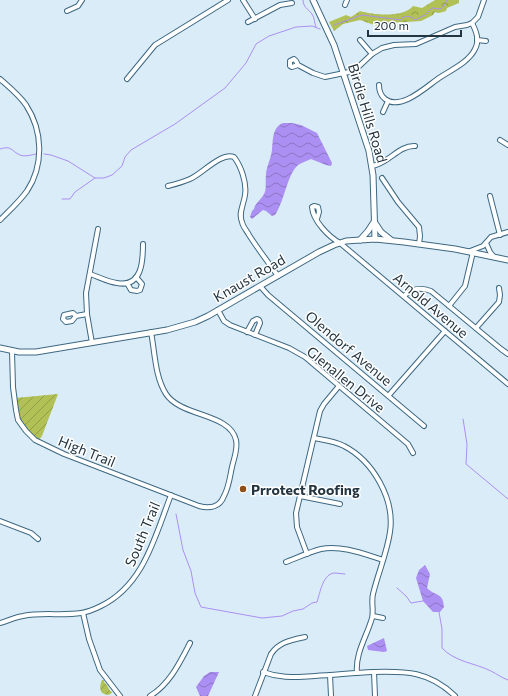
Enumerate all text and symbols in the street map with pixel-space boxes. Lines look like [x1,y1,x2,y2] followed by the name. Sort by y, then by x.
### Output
[368,12,461,38] scale bar
[374,18,409,32] text: 200 m
[345,61,391,165] street label: Birdie Hills Road
[210,251,288,305] street label: Knaust Road
[390,269,472,341] street label: Arnold Avenue
[302,307,396,389] street label: Olendorf Avenue
[304,342,388,416] street label: Glenallen Drive
[56,432,118,470] street label: High Trail
[251,481,360,498] place label: Prrotect Roofing
[238,484,248,494] marker: Prrotect Roofing
[121,499,163,569] street label: South Trail

